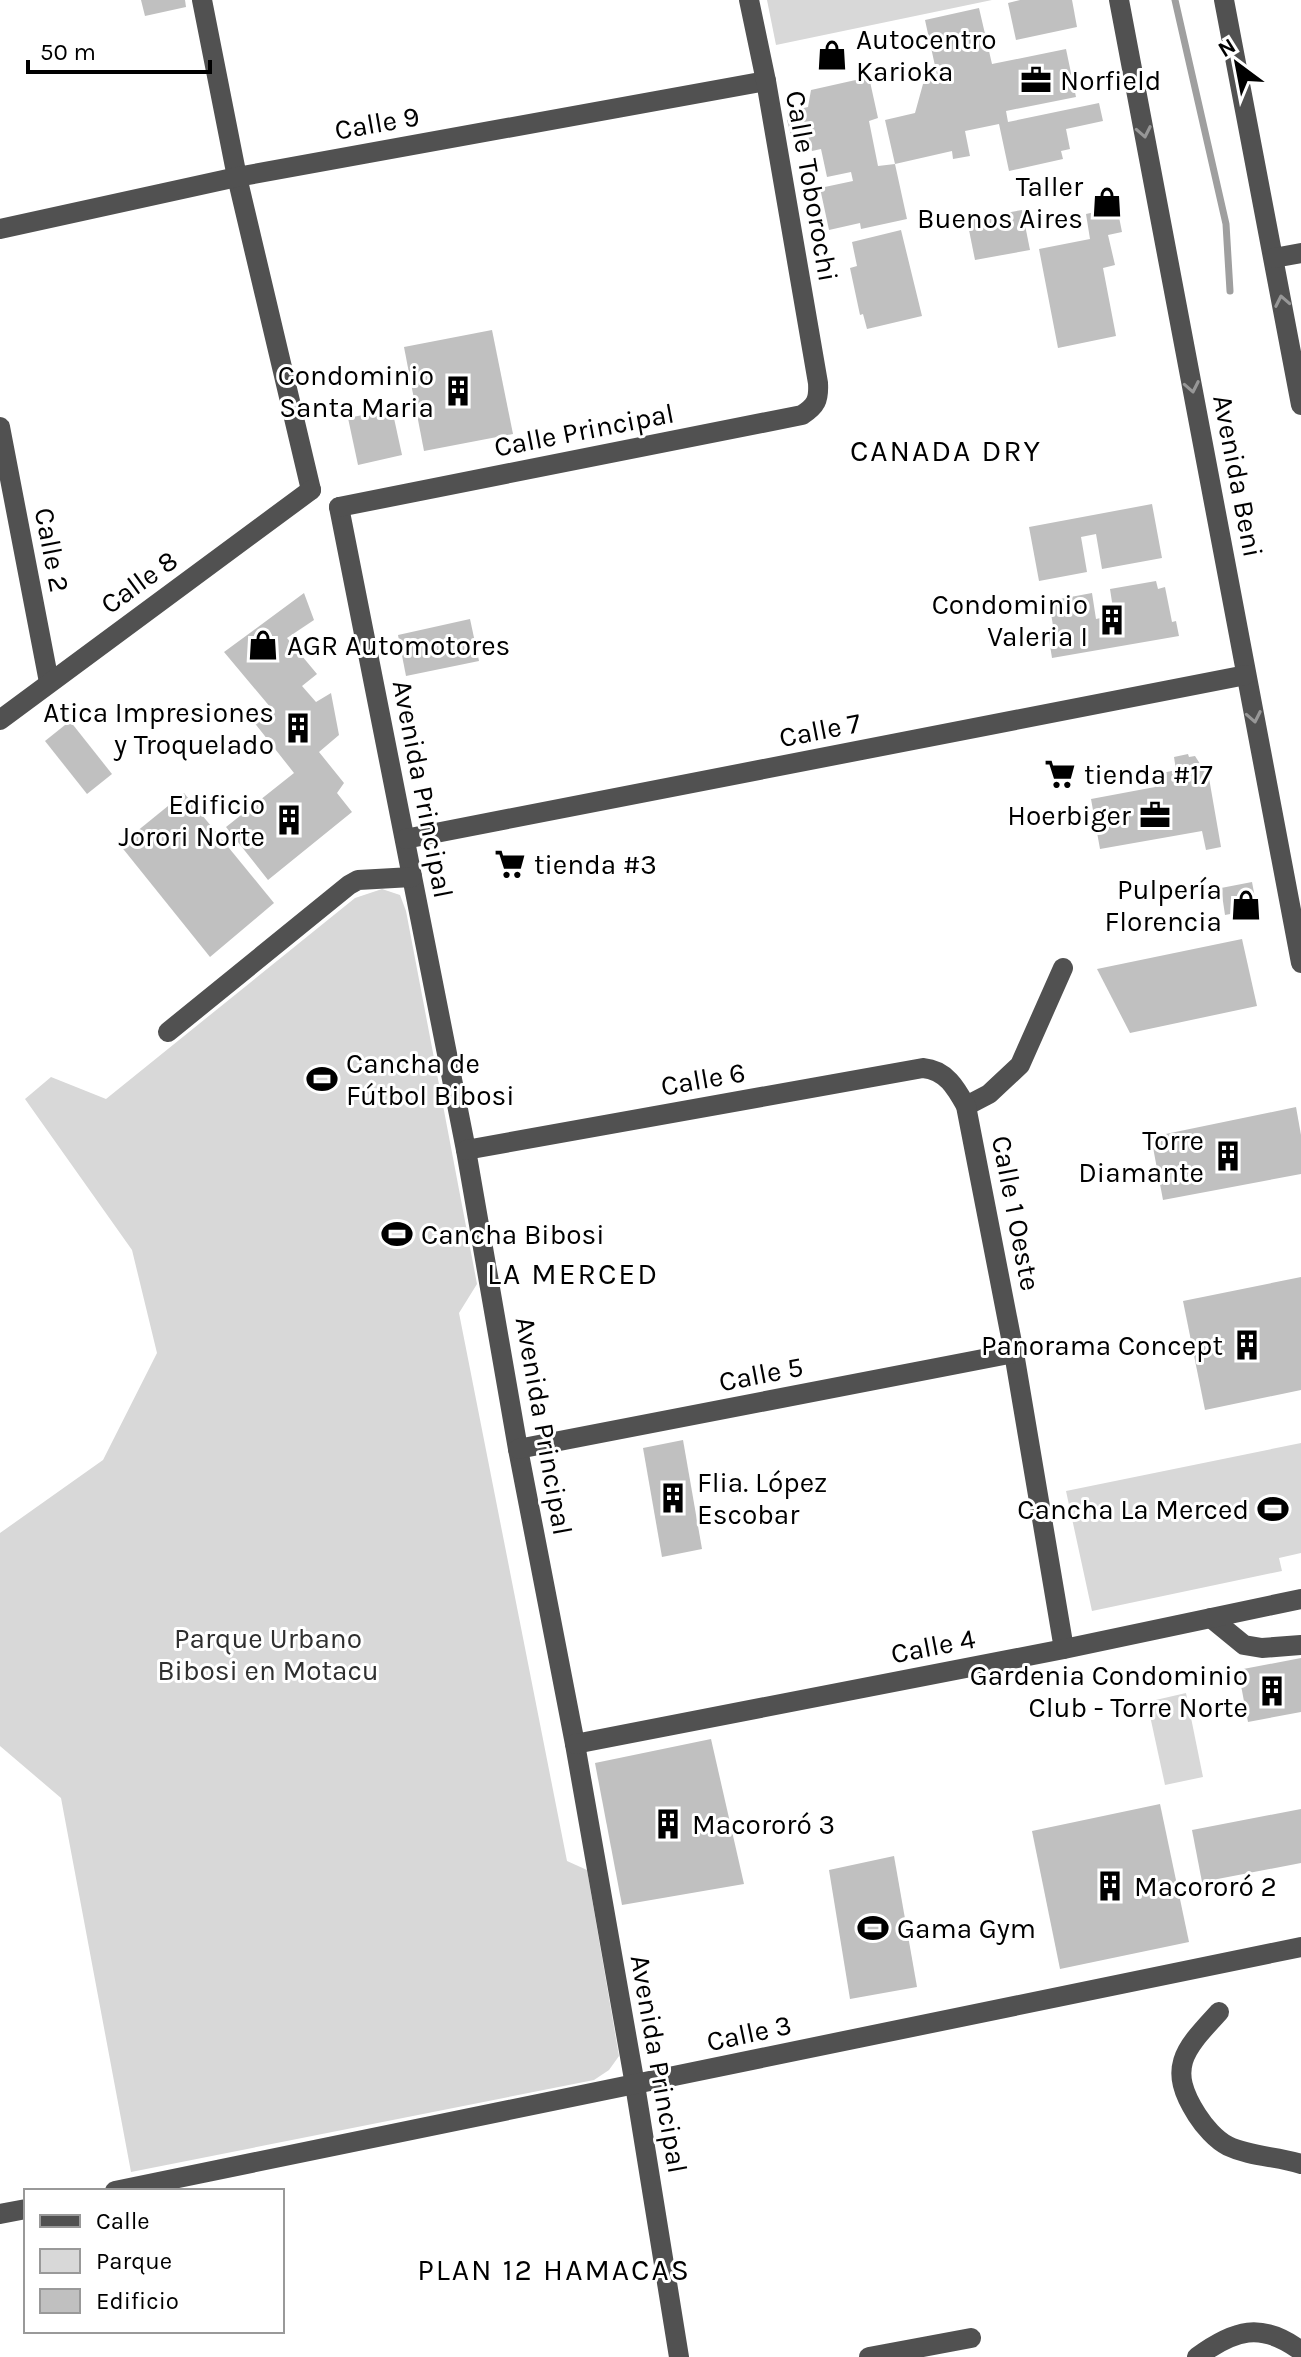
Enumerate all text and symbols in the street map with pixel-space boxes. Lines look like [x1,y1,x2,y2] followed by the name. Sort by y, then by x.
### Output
[856,23,997,88] place label: Autocentro Karioka
[28,24,210,74] scale bar
[1197,24,1277,104] north arrow
[1213,33,1241,63] text: N
[40,38,96,66] text: 50 m
[815,38,849,72] shop icon: Autocentro Karioka
[1019,63,1053,97] office icon: Norfield
[1060,64,1161,97] place label: Norfield
[779,88,845,284] street label: Calle Toborochi
[332,99,422,147] street label: Calle 9
[1134,125,1151,138] one-way arrow
[917,170,1084,235] place label: Taller Buenos Aires
[1090,185,1124,219] shop icon: Taller Buenos Aires
[1274,294,1291,307] one-way arrow
[278,359,434,424] place label: Condominio Santa Maria
[441,374,475,408] building icon: Condominio Santa Maria
[1183,380,1200,394] one-way arrow
[1206,392,1270,560] street label: Avenida Beni
[491,396,677,464] street label: Calle Principal
[850,433,1042,469] district label: CANADA DRY
[28,505,76,595] street label: Calle 2
[94,543,184,621] street label: Calle 8
[932,588,1088,653] place label: Condominio Valeria I
[1095,603,1129,637] building icon: Condominio Valeria I
[246,628,280,662] shop icon: AGR Automotores
[287,629,510,662] place label: AGR Automotores
[386,677,460,901] street label: Avenida Principal
[43,696,274,761] place label: Atica Impresiones y Troquelado
[776,706,864,754] street label: Calle 7
[1245,710,1262,724] one-way arrow
[281,711,315,745] building icon: Atica Impresiones y Troquelado
[1043,757,1077,791] supermarket icon: tienda #17
[1084,758,1213,791] place label: tienda #17
[118,788,265,853] place label: Edificio Jorori Norte
[1138,798,1172,832] office icon: Hoerbiger
[1007,799,1132,832] place label: Hoerbiger
[272,803,306,837] building icon: Edificio Jorori Norte
[493,847,527,881] supermarket icon: tienda #3
[534,848,657,881] place label: tienda #3
[1105,873,1222,938] place label: Pulpería Florencia
[1229,888,1263,922] shop icon: Pulpería Florencia
[346,1047,515,1112] place label: Cancha de Fútbol Bibosi
[658,1055,748,1103] street label: Calle 6
[305,1062,339,1096] sports icon: Cancha de Fútbol Bibosi
[1078,1124,1204,1189] place label: Torre Diamante
[985,1133,1047,1293] street label: Calle 1 Oeste
[1211,1139,1245,1173] building icon: Torre Diamante
[380,1217,414,1251] sports icon: Cancha Bibosi
[421,1218,605,1251] place label: Cancha Bibosi
[487,1256,659,1292] district label: LA MERCED
[509,1314,579,1538] street label: Avenida Principal
[1230,1328,1264,1362] building icon: Panorama Concept
[981,1329,1223,1362] place label: Panorama Concept
[716,1350,806,1398] street label: Calle 5
[697,1466,827,1531] place label: Flia. López Escobar
[656,1481,690,1515] building icon: Flia. López Escobar
[1256,1492,1290,1526] sports icon: Cancha La Merced
[1017,1493,1249,1526] place label: Cancha La Merced
[157,1622,379,1687] park label: Parque Urbano Bibosi en Motacu
[888,1622,978,1670] street label: Calle 4
[970,1659,1248,1724] place label: Gardenia Condominio Club - Torre Norte
[1255,1674,1289,1708] building icon: Gardenia Condominio Club - Torre Norte
[651,1807,685,1841] building icon: Macororó 3
[692,1808,835,1841] place label: Macororó 3
[1093,1869,1127,1903] building icon: Macororó 2
[1134,1870,1277,1903] place label: Macororó 2
[856,1911,890,1945] sports icon: Gama Gym
[897,1912,1036,1945] place label: Gama Gym
[624,1952,694,2176] street label: Avenida Principal
[704,2008,794,2058] street label: Calle 3
[24,2189,284,2333] legend
[96,2207,150,2235] text: Calle
[96,2247,172,2275] text: Parque
[417,2252,691,2288] district label: PLAN 12 HAMACAS
[96,2287,179,2315] text: Edificio

